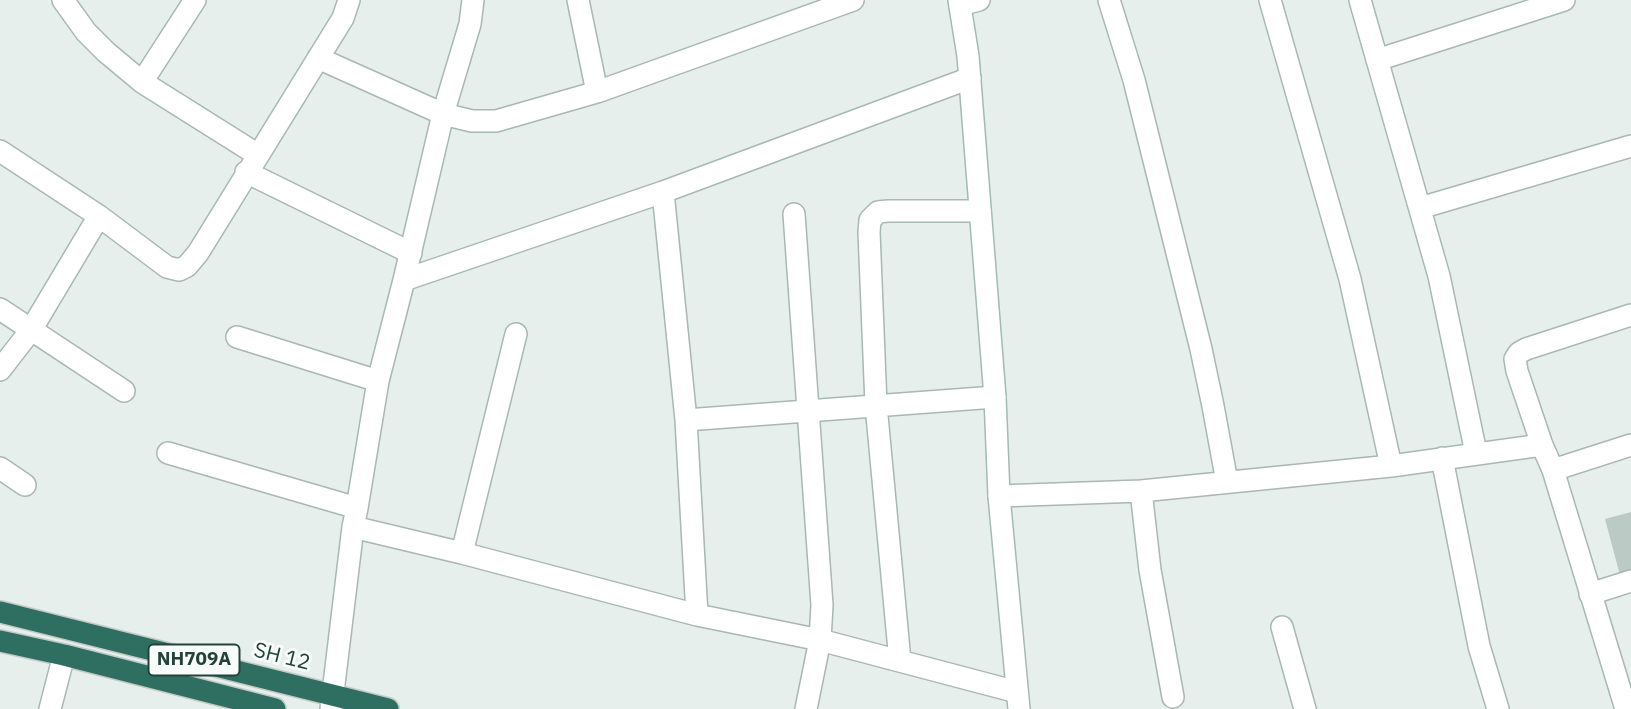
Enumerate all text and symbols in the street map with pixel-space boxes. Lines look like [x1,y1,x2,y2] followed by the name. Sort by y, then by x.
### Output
[251,638,313,676] street label: SH 12
[148,645,240,676] road number: NH709A

